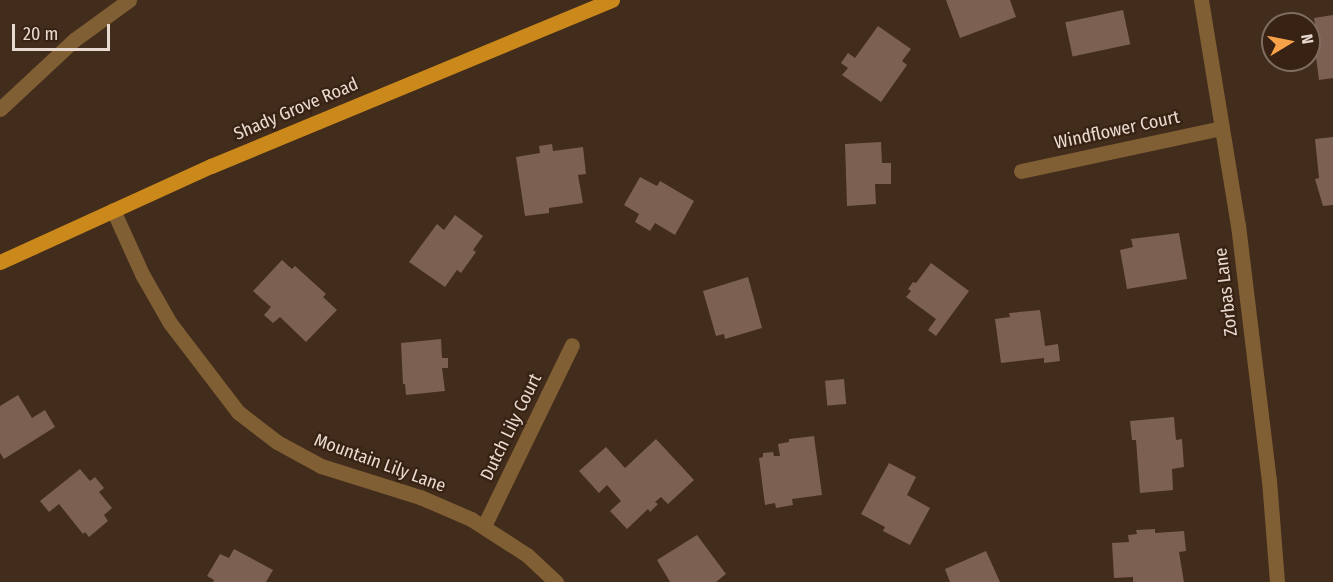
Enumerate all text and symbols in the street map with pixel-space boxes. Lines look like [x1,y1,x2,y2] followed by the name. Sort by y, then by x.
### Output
[15,12,112,50] scale bar
[1261,12,1321,72] north arrow
[23,23,58,45] text: 20 m
[1297,33,1317,46] text: N
[231,73,361,145] street label: Shady Grove Road
[1052,106,1182,154] street label: Windflower Court
[1210,247,1242,337] street label: Zorbas Lane
[476,370,546,484] street label: Dutch Lily Court
[311,429,449,497] street label: Mountain Lily Lane

